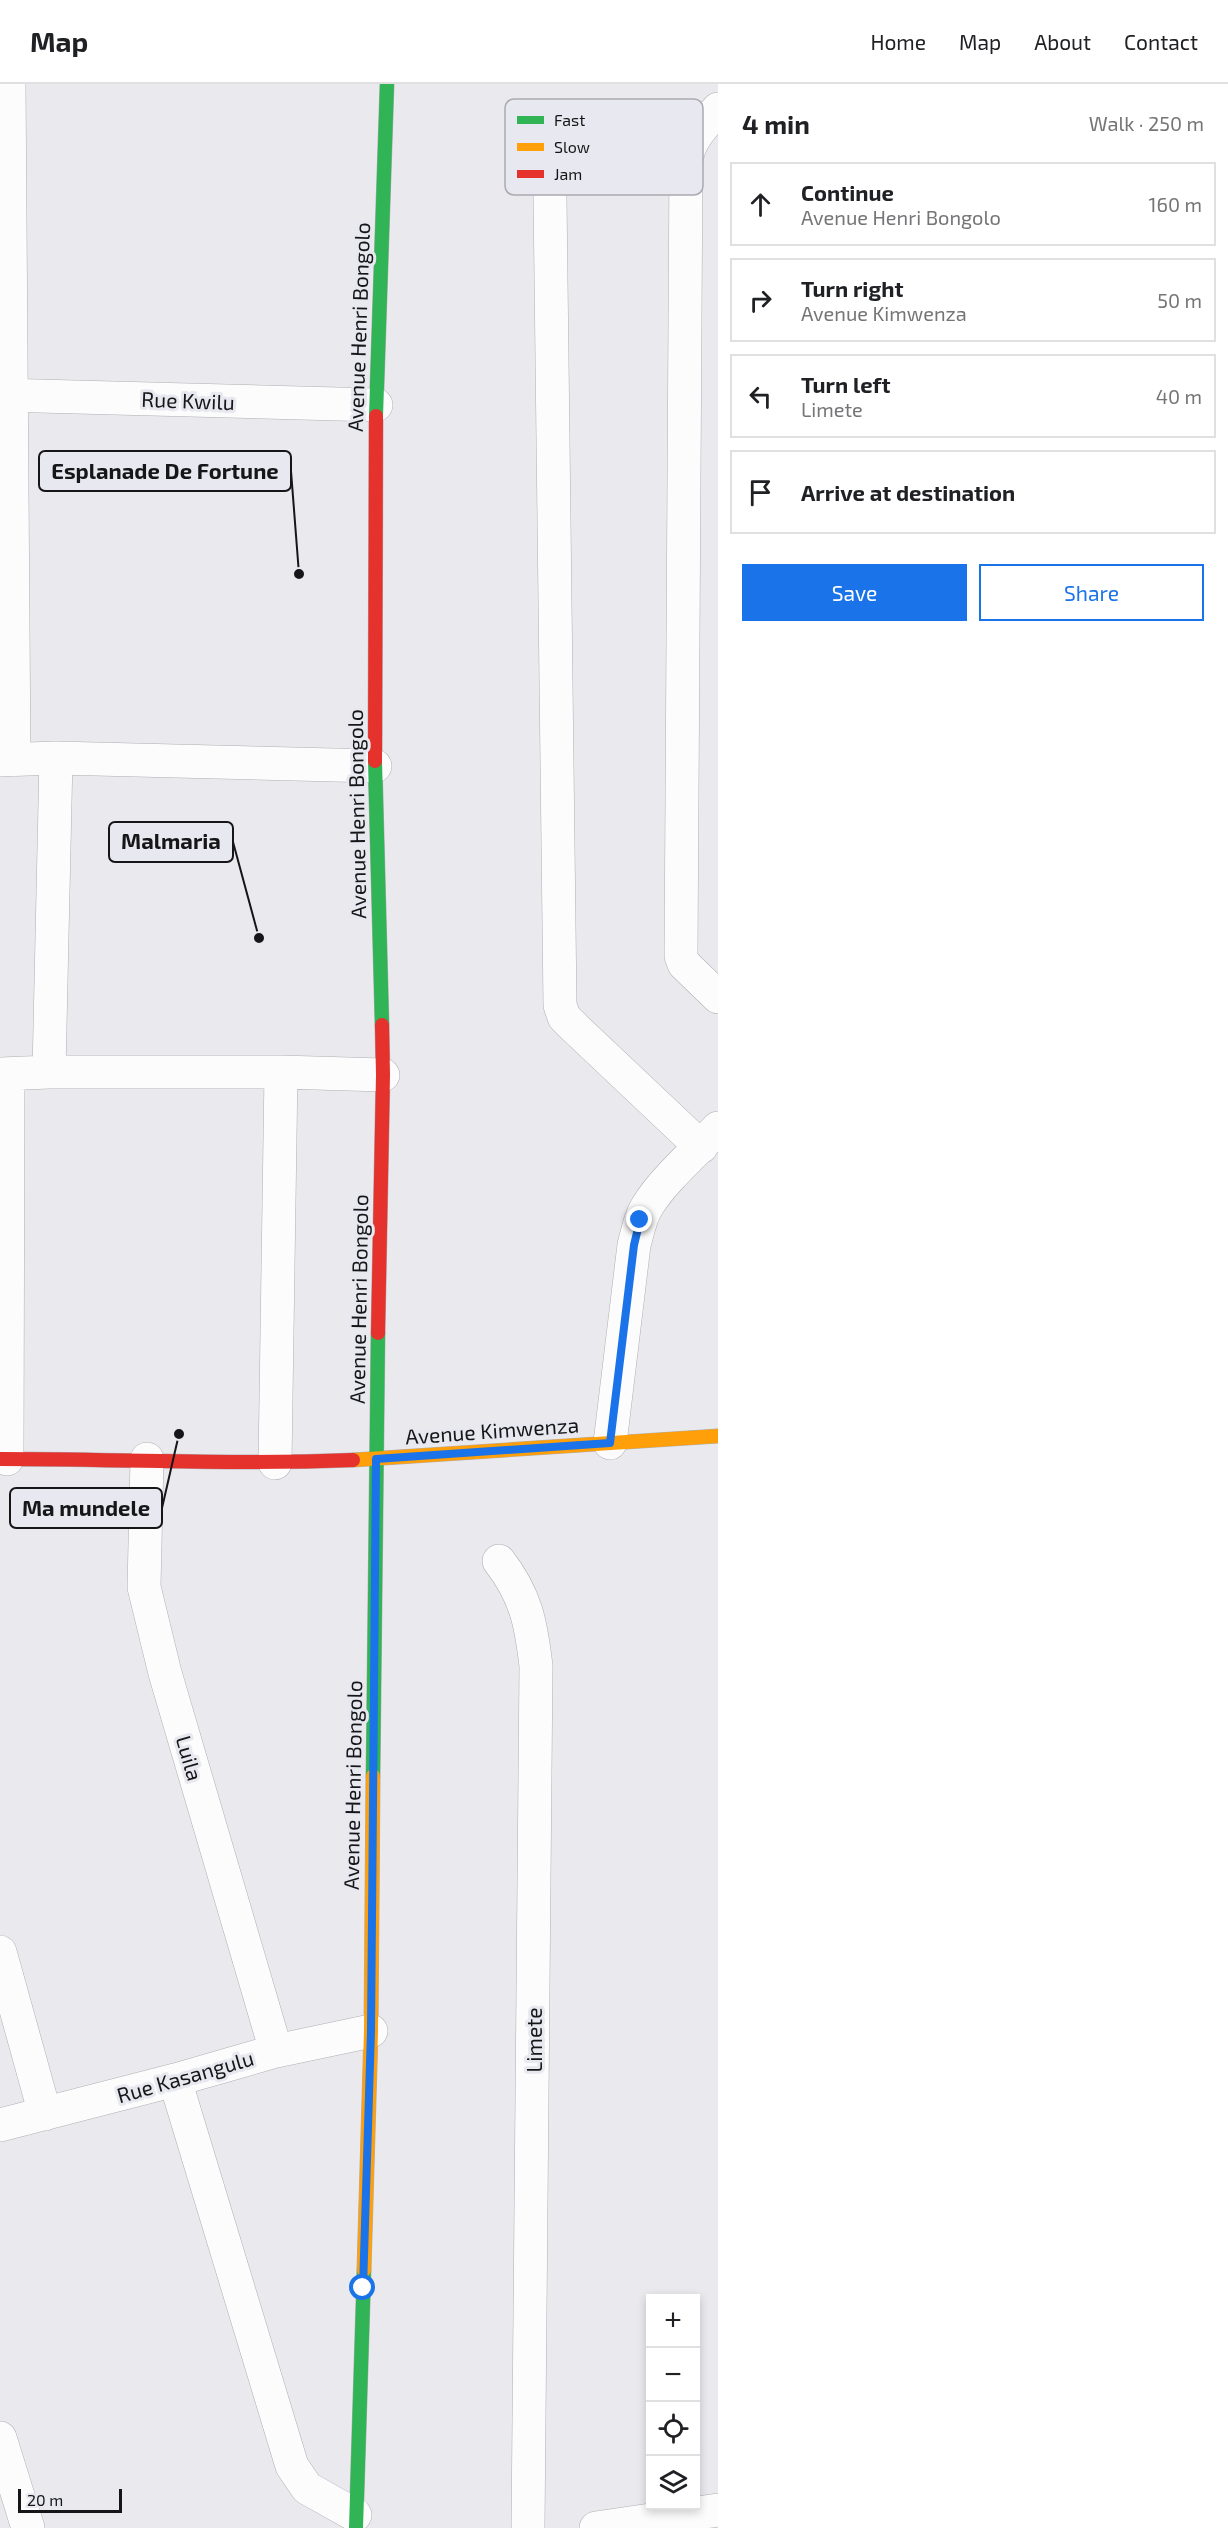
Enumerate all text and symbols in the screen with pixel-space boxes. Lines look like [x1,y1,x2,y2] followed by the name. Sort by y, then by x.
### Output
[30,24,88,58] text: Map
[870,29,926,54] text: Home
[959,29,1001,54] text: Map
[1034,29,1091,54] text: About
[1124,29,1198,54] text: Contact
[505,99,703,195] legend
[742,108,810,139] text: 4 min
[554,110,585,129] text: Fast
[1089,111,1204,135] text: Walk · 250 m
[554,137,590,156] text: Slow
[554,164,582,183] text: Jam
[801,179,894,205] text: Continue
[744,188,777,221] icon: ahead
[1149,192,1202,216] text: 160 m
[801,205,1001,229] text: Avenue Henri Bongolo
[342,222,374,432] street label: Avenue Henri Bongolo
[801,275,903,301] text: Turn right
[744,284,777,317] icon: right
[1157,288,1202,312] text: 50 m
[801,301,967,325] text: Avenue Kimwenza
[801,371,890,397] text: Turn left
[744,380,777,413] icon: left
[1156,384,1202,408] text: 40 m
[141,386,235,414] street label: Rue Kwilu
[801,397,863,421] text: Limete
[39,451,291,491] callout: Esplanade De Fortune
[51,457,279,483] text: Esplanade De Fortune
[744,476,777,509] icon: arrive
[801,479,1015,505] text: Arrive at destination
[742,564,967,621] button: Save
[979,564,1204,621] button: Share
[342,709,370,919] street label: Avenue Henri Bongolo
[109,822,233,862] callout: Malmaria
[121,827,221,853] text: Malmaria
[344,1194,372,1404] street label: Avenue Henri Bongolo
[626,1206,652,1232] route end
[404,1411,580,1449] street label: Avenue Kimwenza
[10,1488,162,1528] callout: Ma mundele
[22,1494,150,1520] text: Ma mundele
[338,1680,366,1890] street label: Avenue Henri Bongolo
[172,1733,208,1783] street label: Luila
[521,2008,546,2072] street label: Limete
[114,2045,256,2107] street label: Rue Kasangulu
[349,2274,375,2300] route start
[646,2294,700,2510] map controls
[646,2294,700,2348] button: +
[646,2348,700,2402] button: −
[646,2402,700,2456] button: locate
[646,2456,700,2510] button: layers
[18,2486,122,2514] scale bar
[27,2490,63,2509] text: 20 m

